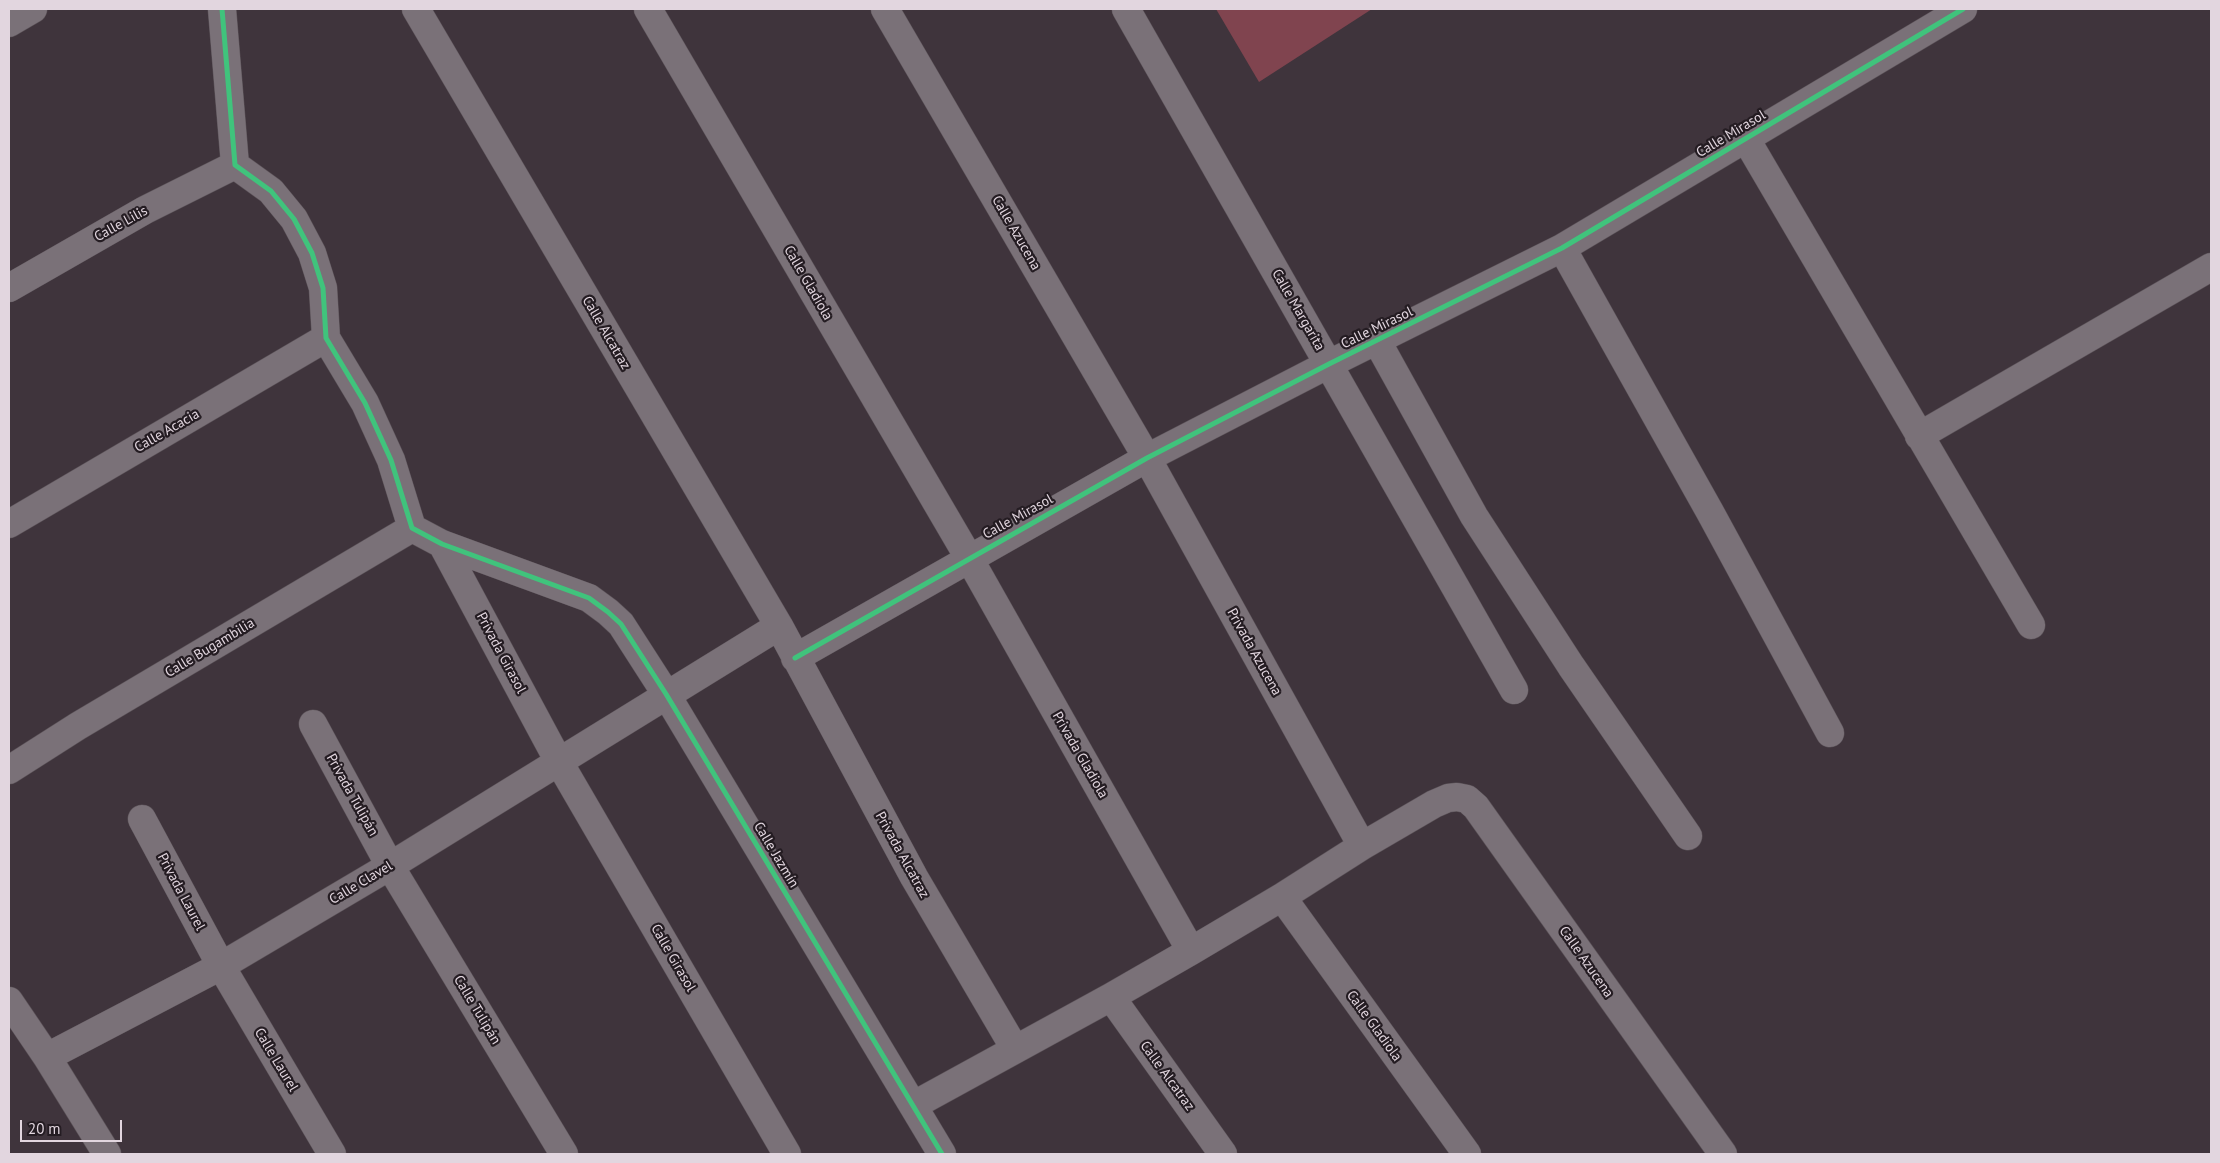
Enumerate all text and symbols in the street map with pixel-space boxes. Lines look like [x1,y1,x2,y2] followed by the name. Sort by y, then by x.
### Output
[1693,107,1769,161] street label: Calle Mirasol
[988,193,1044,273] street label: Calle Azucena
[91,202,151,246] street label: Calle Lilis
[780,243,836,323] street label: Calle Gladiola
[1268,266,1328,354] street label: Calle Margarita
[578,293,634,373] street label: Calle Alcatraz
[1338,303,1416,353] street label: Calle Mirasol
[132,406,202,456] street label: Calle Acacia
[980,491,1056,543] street label: Calle Mirasol
[1223,605,1285,699] street label: Privada Azucena
[473,610,529,696] street label: Privada Girasol
[162,615,258,681] street label: Calle Bugambilia
[1048,709,1112,801] street label: Privada Gladiola
[322,751,382,839] street label: Privada Tulipán
[871,809,933,901] street label: Privada Alcatraz
[750,819,802,891] street label: Calle Jazmín
[154,850,208,934] street label: Privada Laurel
[326,858,396,908] street label: Calle Clavel
[647,921,699,995] street label: Calle Girasol
[1555,923,1617,1001] street label: Calle Azucena
[450,972,504,1048] street label: Calle Tulipán
[1343,987,1405,1065] street label: Calle Gladiola
[250,1025,302,1095] street label: Calle Laurel
[1136,1038,1198,1114] street label: Calle Alcatraz
[22,1110,125,1142] scale bar
[28,1119,61,1138] text: 20 m

